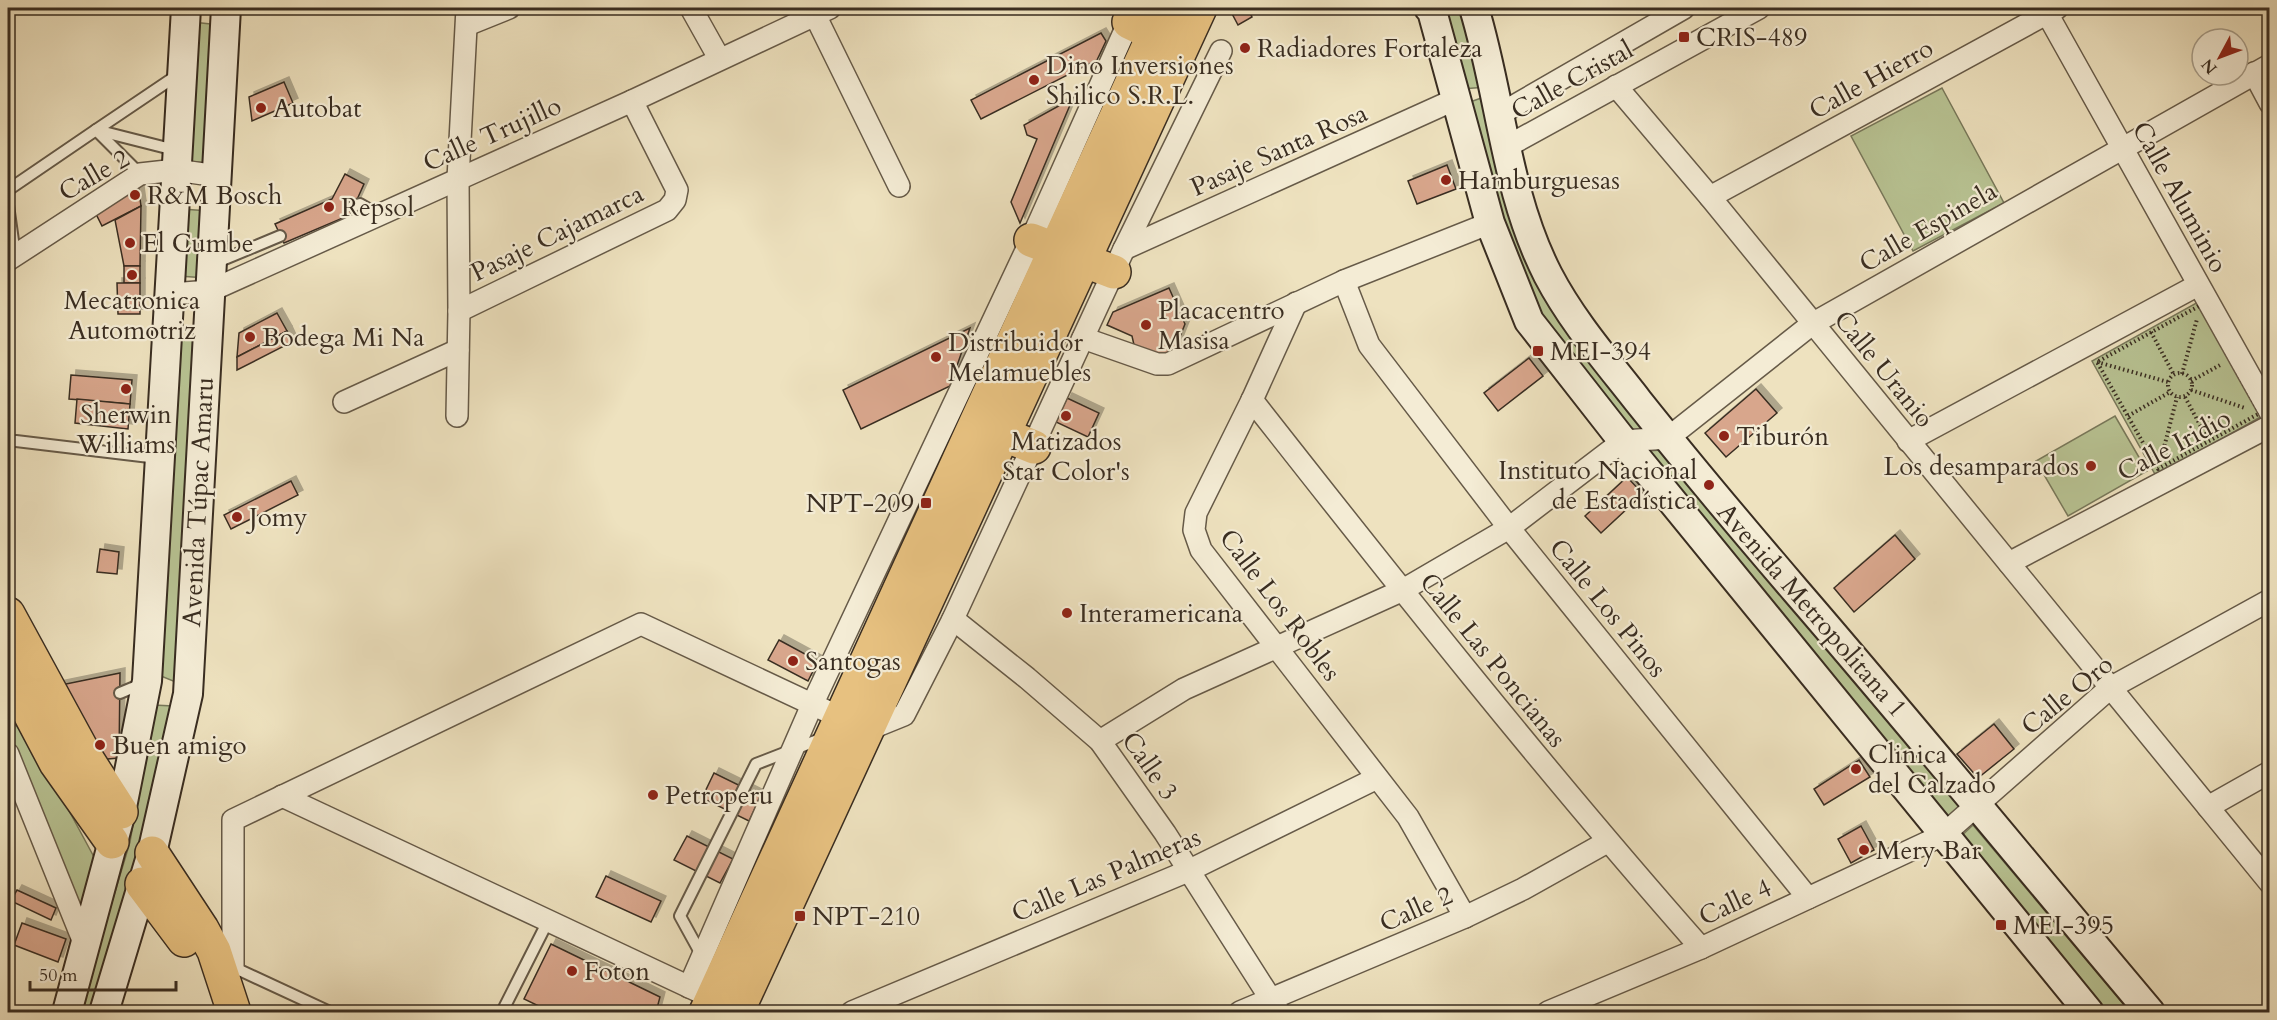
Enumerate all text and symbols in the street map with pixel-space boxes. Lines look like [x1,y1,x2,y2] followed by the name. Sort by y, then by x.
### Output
[1696,20,1807,55] place label: CRIS-489
[2190,27,2250,87] north arrow
[1677,30,1691,44] marker: CRIS-489
[1803,30,1939,128] street label: Calle Hierro
[1257,31,1483,66] place label: Radiadores Fortaleza
[1505,32,1640,128] street label: Calle Cristal
[1238,41,1252,55] marker: Radiadores Fortaleza
[1046,48,1234,113] place label: Dino Inversiones Shilico S.R.L.
[2197,54,2222,79] text: N
[1027,73,1041,87] marker: Dino Inversiones Shilico S.R.L.
[417,88,567,180] street label: Calle Trujillo
[273,91,361,126] place label: Autobat
[1185,95,1373,205] street label: Pasaje Santa Rosa
[254,101,268,115] marker: Autobat
[2124,115,2236,279] street label: Calle Aluminio
[52,141,136,209] street label: Calle 2
[1458,163,1620,198] place label: Hamburguesas
[1439,173,1453,187] marker: Hamburguesas
[1853,173,2003,281] street label: Calle Espinela
[465,176,649,290] street label: Pasaje Cajamarca
[147,178,282,213] place label: R&M Bosch
[128,188,142,202] marker: R&M Bosch
[341,190,414,225] place label: Repsol
[322,200,336,214] marker: Repsol
[142,226,254,261] place label: El Cumbe
[123,236,137,250] marker: El Cumbe
[125,268,139,282] marker: Mecatronica Automotriz
[64,283,200,348] place label: Mecatronica Automotriz
[1158,293,1285,358] place label: Placacentro Masisa
[1826,303,1942,435] street label: Calle Uranio
[1139,318,1153,332] marker: Placacentro Masisa
[262,320,424,355] place label: Bodega Mi Na
[948,325,1091,390] place label: Distribuidor Melamuebles
[243,330,257,344] marker: Bodega Mi Na
[1550,334,1651,369] place label: MEI-394
[1531,344,1545,358] marker: MEI-394
[929,350,943,364] marker: Distribuidor Melamuebles
[174,376,222,628] street label: Avenida Túpac Amaru
[119,382,133,396] marker: Sherwin Williams
[76,397,175,462] place label: Sherwin Williams
[2111,400,2237,490] street label: Calle Iridio
[1059,409,1073,423] marker: Matizados Star Color's
[1736,419,1829,454] place label: Tiburón
[1002,424,1130,489] place label: Matizados Star Color's
[1717,429,1731,443] marker: Tiburón
[1884,449,2079,484] place label: Los desamparados
[1498,453,1697,518] place label: Instituto Nacional de Estadística
[2084,459,2098,473] marker: Los desamparados
[1702,478,1716,492] marker: Instituto Nacional de Estadística
[806,486,914,521] place label: NPT-209
[1709,495,1915,725] street label: Avenida Metropolitana 1
[919,496,933,510] marker: NPT-209
[245,500,308,535] place label: Jomy
[230,510,244,524] marker: Jomy
[1211,522,1349,688] street label: Calle Los Robles
[1541,531,1675,685] street label: Calle Los Pinos
[1412,565,1574,755] street label: Calle Las Poncianas
[1079,596,1243,631] place label: Interamericana
[1060,606,1074,620] marker: Interamericana
[805,644,901,679] place label: Santogas
[2014,647,2120,743] street label: Calle Oro
[786,654,800,668] marker: Santogas
[1114,725,1186,807] street label: Calle 3
[112,728,247,763] place label: Buen amigo
[1868,737,1996,802] place label: Clinica del Calzado
[93,738,107,752] marker: Buen amigo
[1849,762,1863,776] marker: Clinica del Calzado
[665,778,773,813] place label: Petroperu
[646,788,660,802] marker: Petroperu
[1006,819,1206,931] street label: Calle Las Palmeras
[1876,833,1981,868] place label: Mery Bar
[1857,843,1871,857] marker: Mery Bar
[1693,870,1777,934] street label: Calle 4
[1374,877,1458,941] street label: Calle 2
[812,899,920,934] place label: NPT-210
[2013,908,2114,943] place label: MEI-395
[793,909,807,923] marker: NPT-210
[1994,918,2008,932] marker: MEI-395
[30,954,176,992] scale bar
[584,954,650,989] place label: Foton
[39,963,78,988] text: 50 m
[565,964,579,978] marker: Foton

